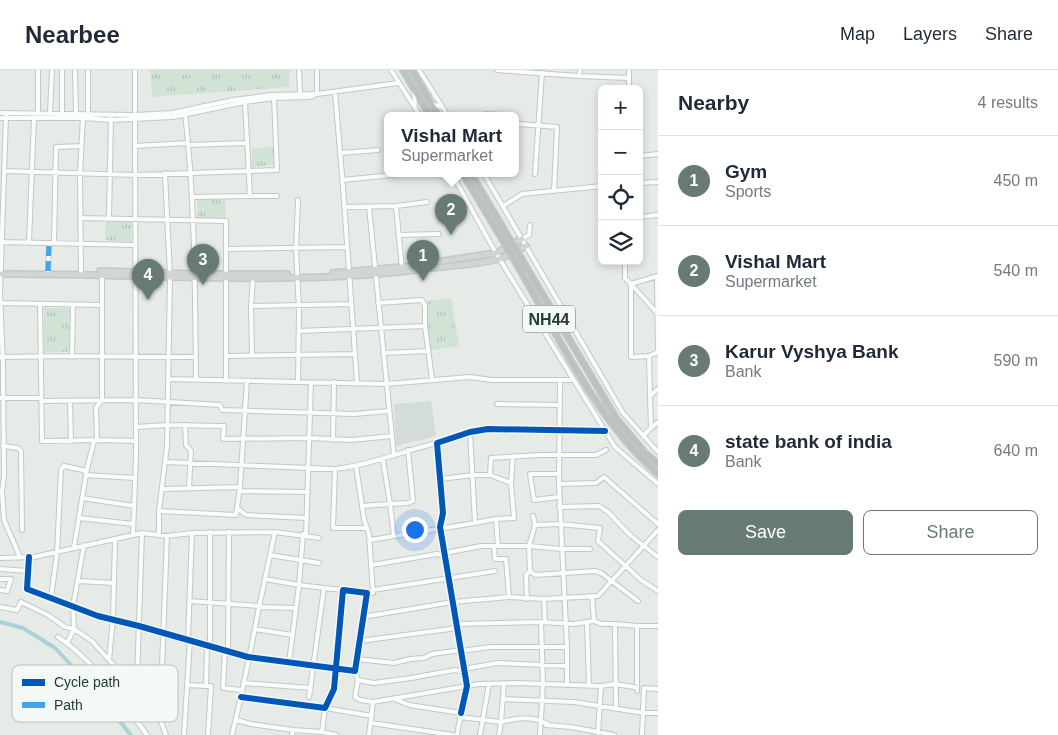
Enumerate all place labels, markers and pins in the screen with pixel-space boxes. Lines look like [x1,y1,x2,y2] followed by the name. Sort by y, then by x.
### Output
[435,194,467,235] pin: 2
[407,240,439,281] pin: 1
[187,244,219,285] pin: 3
[132,259,164,300] pin: 4

